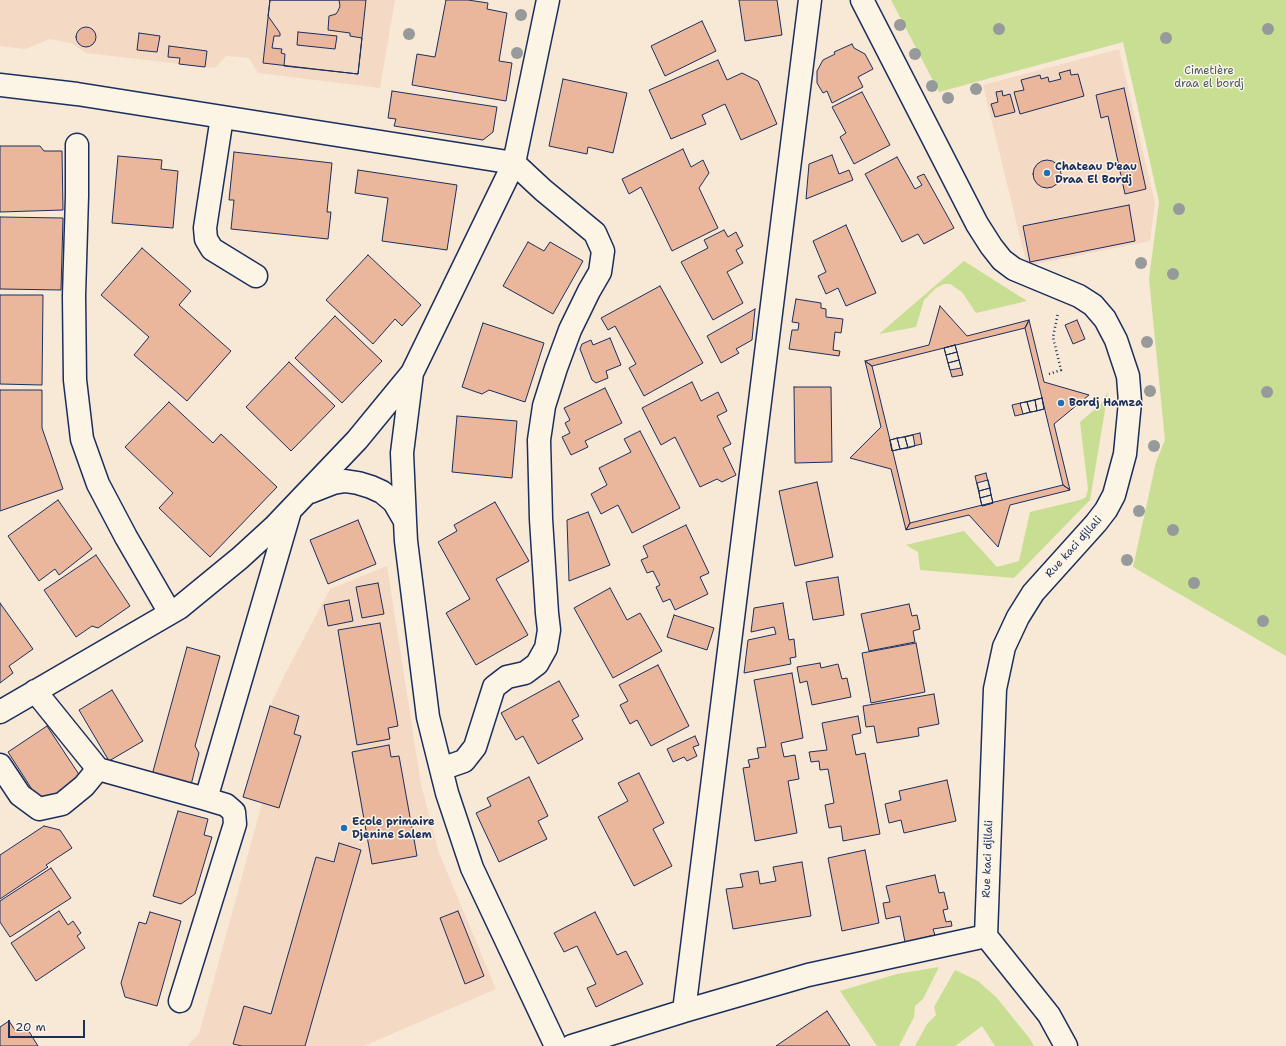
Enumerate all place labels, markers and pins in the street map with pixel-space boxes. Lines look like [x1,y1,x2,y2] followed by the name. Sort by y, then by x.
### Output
[1055,160,1137,186] place label: Chateau D'eau Draa El Bordj
[1042,168,1052,178] marker: Chateau D'eau Draa El Bordj
[1069,396,1143,410] place label: Bordj Hamza
[1056,398,1066,408] marker: Bordj Hamza
[352,815,435,841] place label: Ecole primaire Djenine Salem
[339,823,349,833] marker: Ecole primaire Djenine Salem

